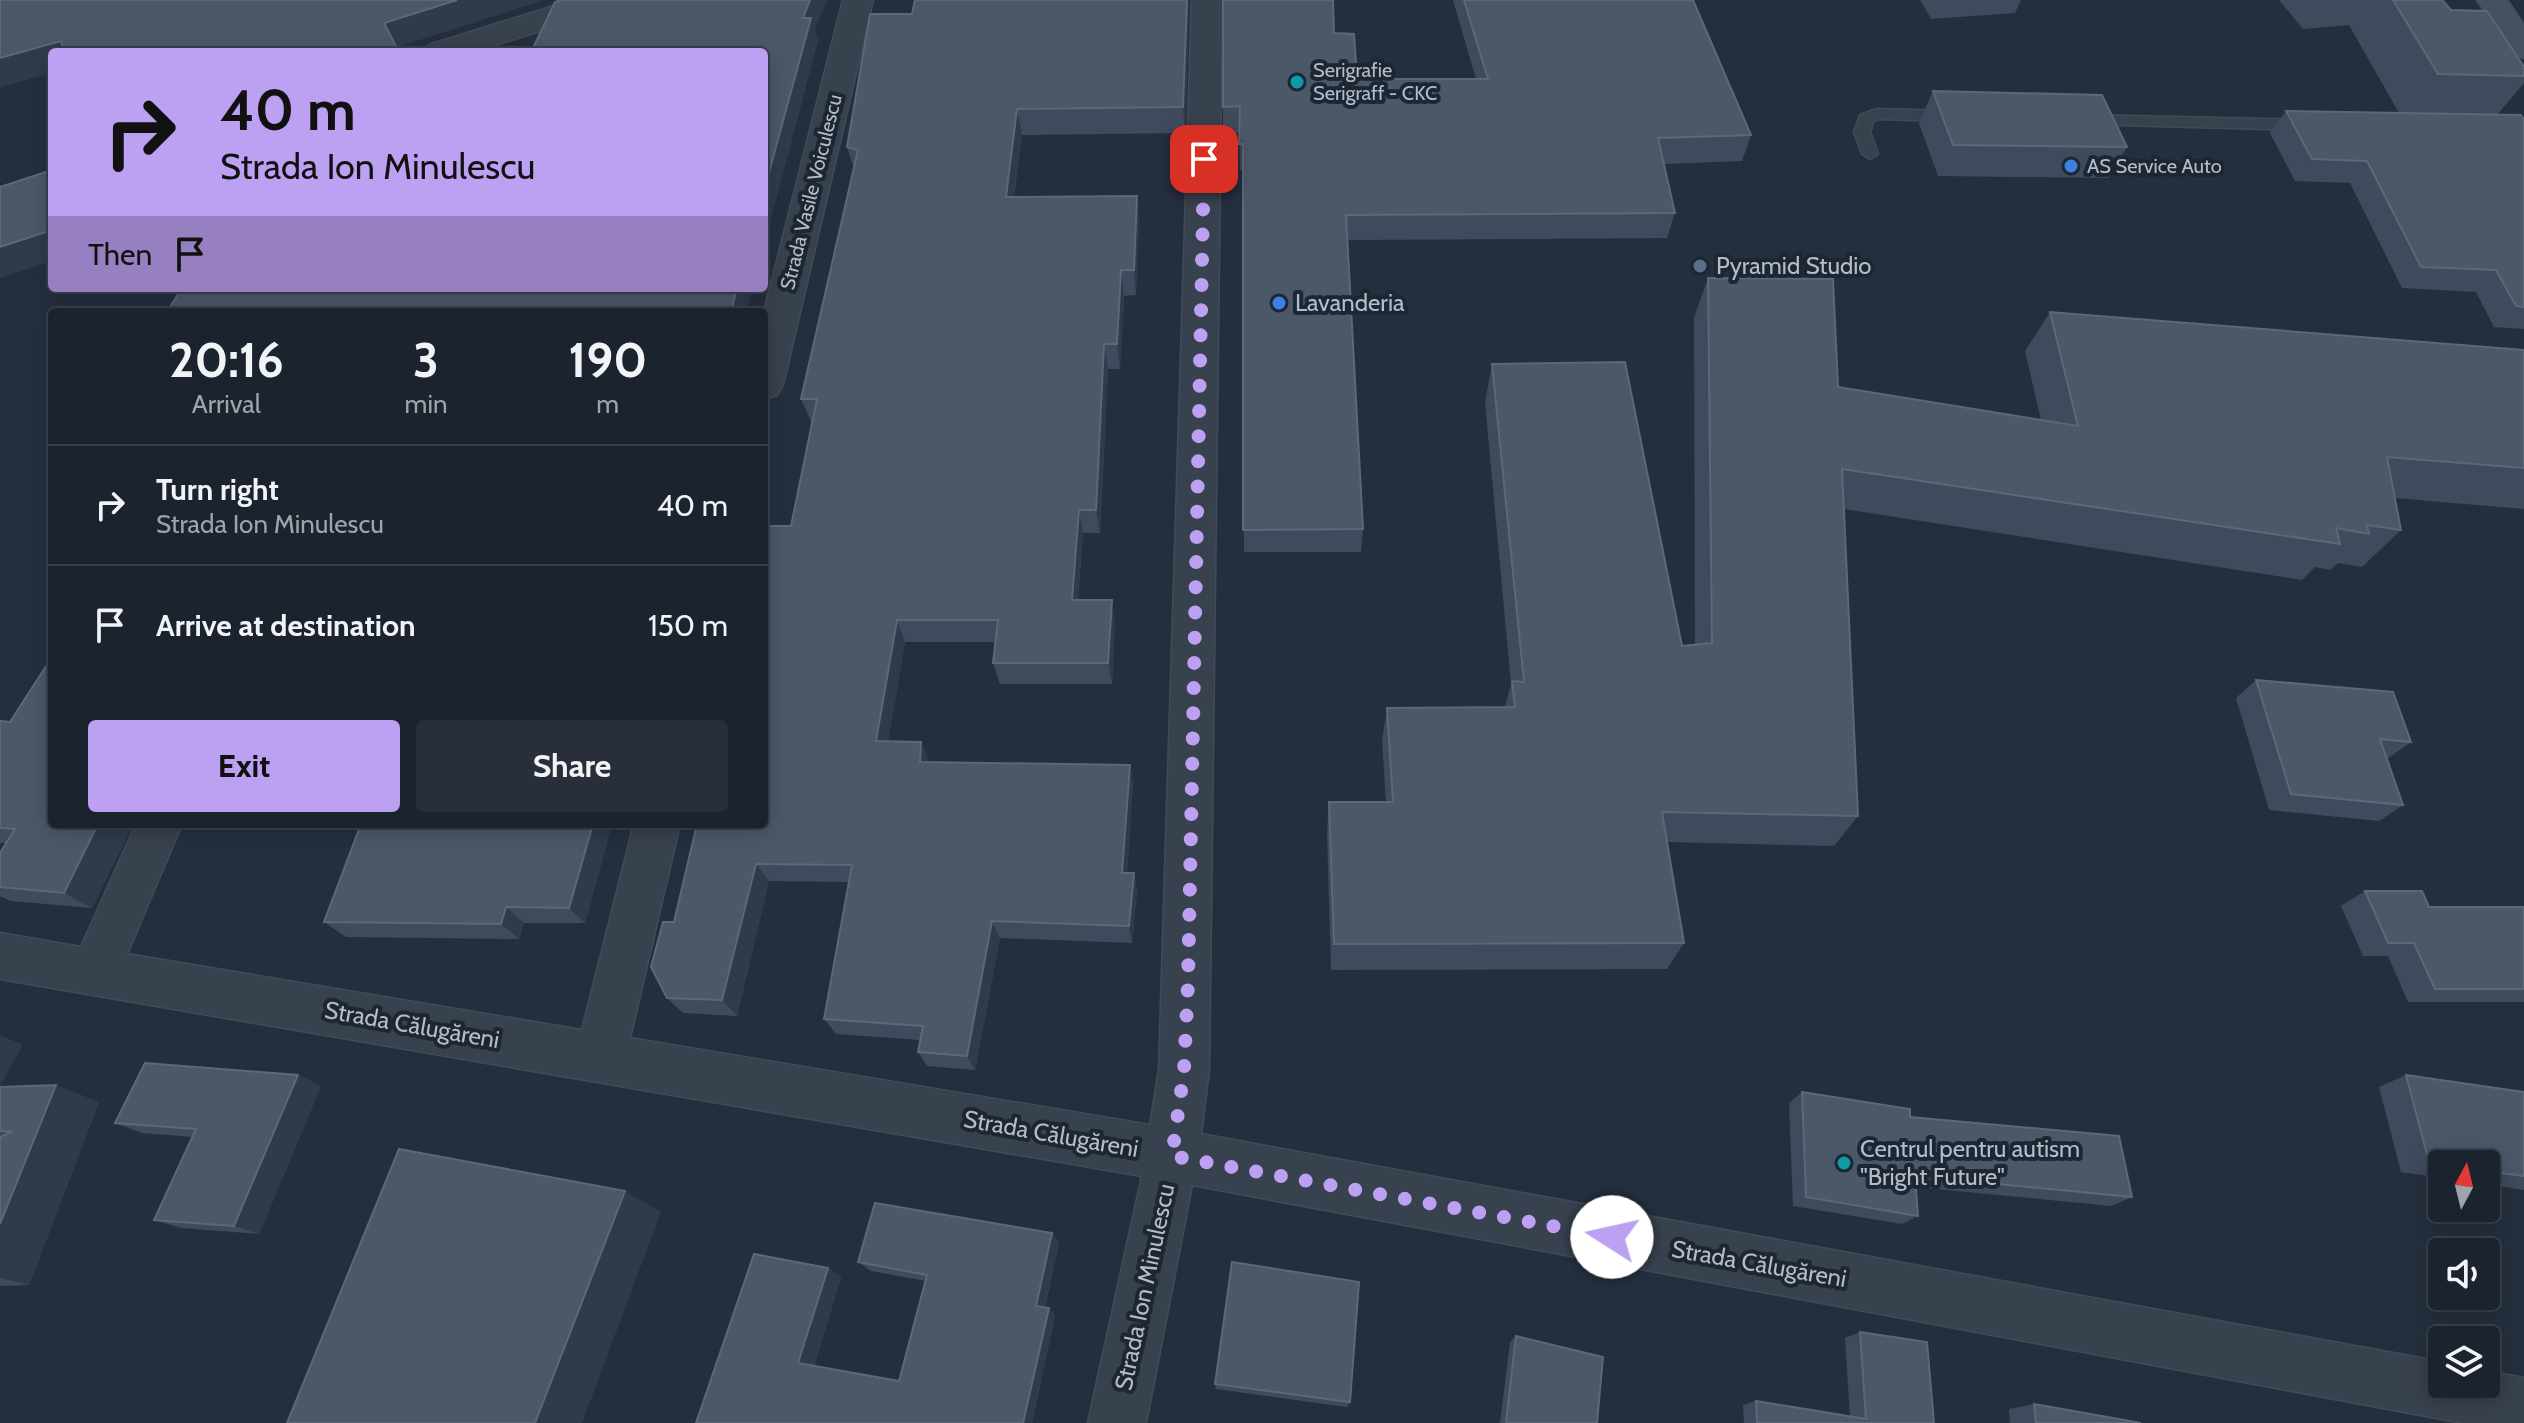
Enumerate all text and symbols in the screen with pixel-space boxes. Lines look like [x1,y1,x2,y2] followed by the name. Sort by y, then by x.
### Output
[1313,58,1437,105] place label: Serigrafie Serigraff - CKC
[1288,73,1306,91] marker: Serigrafie Serigraff - CKC
[220,76,356,144] text: 40 m
[88,80,192,184] icon: right
[775,92,847,292] street label: Strada Vasile Voiculescu
[1170,125,1238,193] pin
[1182,137,1226,181] icon: arrive
[220,144,535,188] text: Strada Ion Minulescu
[2087,154,2222,178] place label: AS Service Auto
[2062,157,2080,175] marker: AS Service Auto
[168,232,212,276] icon: arrive
[88,236,152,273] text: Then
[1716,251,1872,280] place label: Pyramid Studio
[1691,257,1709,275] marker: Pyramid Studio
[1295,288,1405,317] place label: Lavanderia
[1270,294,1288,312] marker: Lavanderia
[169,331,284,389] text: 20:16
[413,331,439,389] text: 3
[568,331,647,389] text: 190
[192,388,261,420] text: Arrival
[405,388,447,420] text: min
[596,388,619,420] text: m
[156,471,279,508] text: Turn right
[88,483,132,527] icon: right
[657,487,728,524] text: 40 m
[156,508,384,540] text: Strada Ion Minulescu
[88,603,132,647] icon: arrive
[156,607,416,644] text: Arrive at destination
[648,607,728,644] text: 150 m
[88,720,400,812] button: Exit
[416,720,728,812] button: Share
[322,995,502,1054] street label: Strada Călugăreni
[961,1104,1141,1163] street label: Strada Călugăreni
[1860,1134,2080,1191] place label: Centrul pentru autism "Bright Future"
[2428,1150,2500,1222] north arrow
[2428,1150,2500,1398] map controls
[1835,1154,1853,1172] marker: Centrul pentru autism "Bright Future"
[1108,1181,1181,1393] street label: Strada Ion Minulescu
[1570,1195,1654,1279] position arrow
[1669,1234,1849,1293] street label: Strada Călugăreni
[2428,1238,2500,1310] button: sound
[2428,1326,2500,1398] button: layers

